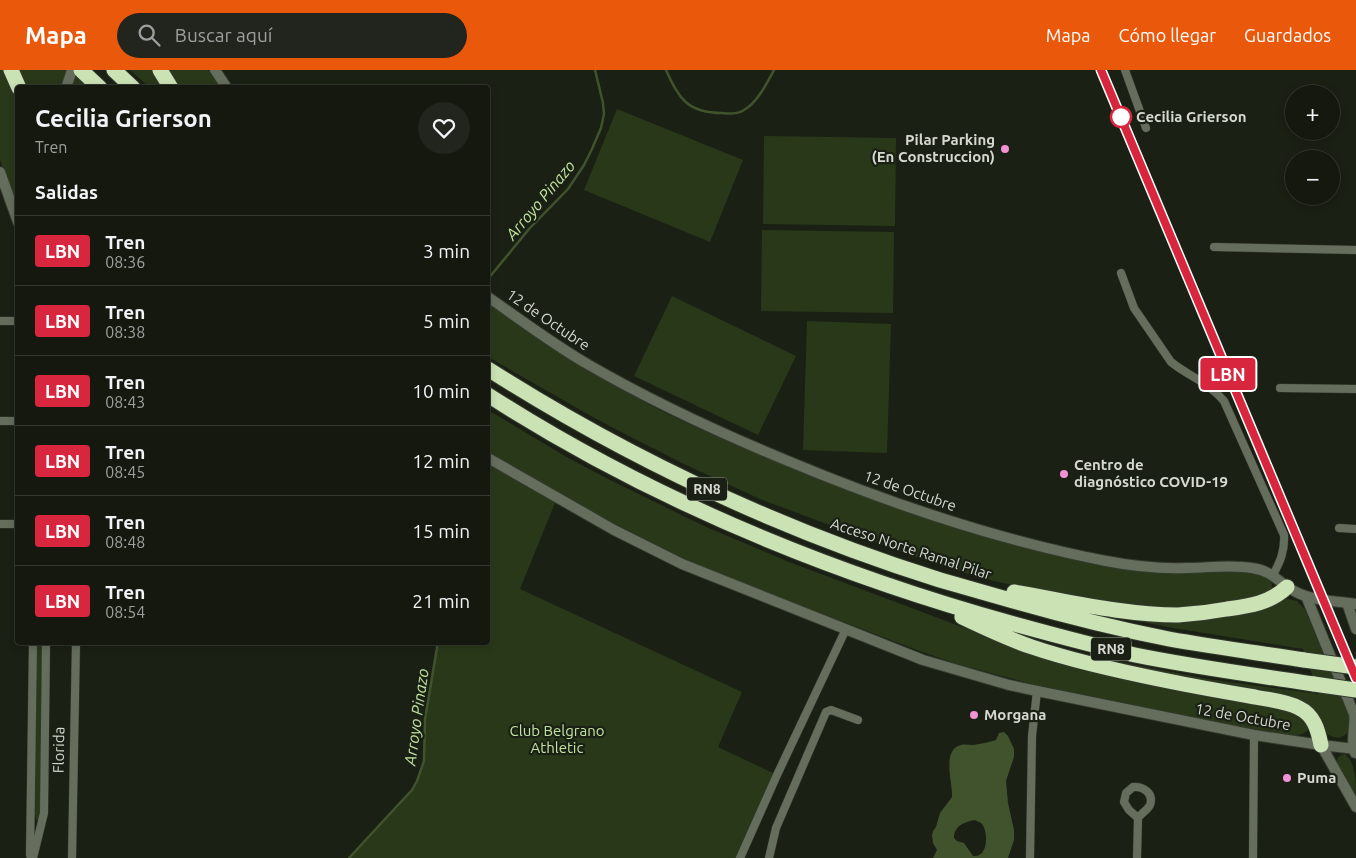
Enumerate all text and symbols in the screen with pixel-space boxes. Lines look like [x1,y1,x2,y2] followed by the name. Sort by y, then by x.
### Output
[117,13,467,58] search box
[135,21,163,49] icon: search
[25,22,87,49] text: Mapa
[175,24,272,46] text: Buscar aquí
[1046,25,1091,45] text: Mapa
[1119,25,1216,45] text: Cómo llegar
[1244,25,1331,45] text: Guardados
[1285,85,1340,205] map controls
[1285,85,1340,140] button: +
[418,102,470,154] button: heart
[35,105,212,132] text: Cecilia Grierson
[1110,106,1132,128] marker: Cecilia Grierson
[1136,108,1246,125] place label: Cecilia Grierson
[872,131,995,165] place label: Pilar Parking (En Construccion)
[35,138,67,156] text: Tren
[999,143,1011,155] marker: Pilar Parking (En Construccion)
[1285,150,1340,205] button: −
[501,157,579,244] water label: Arroyo Pinazo
[35,181,98,203] text: Salidas
[105,231,145,253] text: Tren
[423,240,470,262] text: 3 min
[45,241,80,261] text: LBN
[105,253,145,271] text: 08:36
[503,286,593,354] street label: 12 de Octubre
[105,301,145,323] text: Tren
[423,310,470,332] text: 5 min
[45,311,80,331] text: LBN
[105,323,145,341] text: 08:38
[1199,358,1257,390] line badge: LBN
[1210,364,1246,384] text: LBN
[105,371,145,393] text: Tren
[412,380,470,402] text: 10 min
[45,381,80,401] text: LBN
[105,393,145,411] text: 08:43
[105,441,145,463] text: Tren
[412,450,470,472] text: 12 min
[45,451,80,471] text: LBN
[1074,456,1228,490] place label: Centro de diagnóstico COVID-19
[105,463,145,481] text: 08:45
[862,467,959,514] street label: 12 de Octubre
[1058,468,1070,480] marker: Centro de diagnóstico COVID-19
[687,478,727,500] road number: RN8
[105,511,145,533] text: Tren
[828,514,994,583] street label: Acceso Norte Ramal Pilar
[412,520,470,542] text: 15 min
[45,521,80,541] text: LBN
[105,533,145,551] text: 08:48
[105,581,145,603] text: Tren
[412,590,470,612] text: 21 min
[45,591,80,611] text: LBN
[105,603,145,621] text: 08:54
[1091,638,1131,660] road number: RN8
[400,667,432,768] water label: Arroyo Pinazo
[1194,700,1292,733] street label: 12 de Octubre
[984,706,1046,723] place label: Morgana
[968,709,980,721] marker: Morgana
[510,722,604,756] park label: Club Belgrano Athletic
[50,727,67,773] street label: Florida
[1297,769,1336,786] place label: Puma
[1281,772,1293,784] marker: Puma

